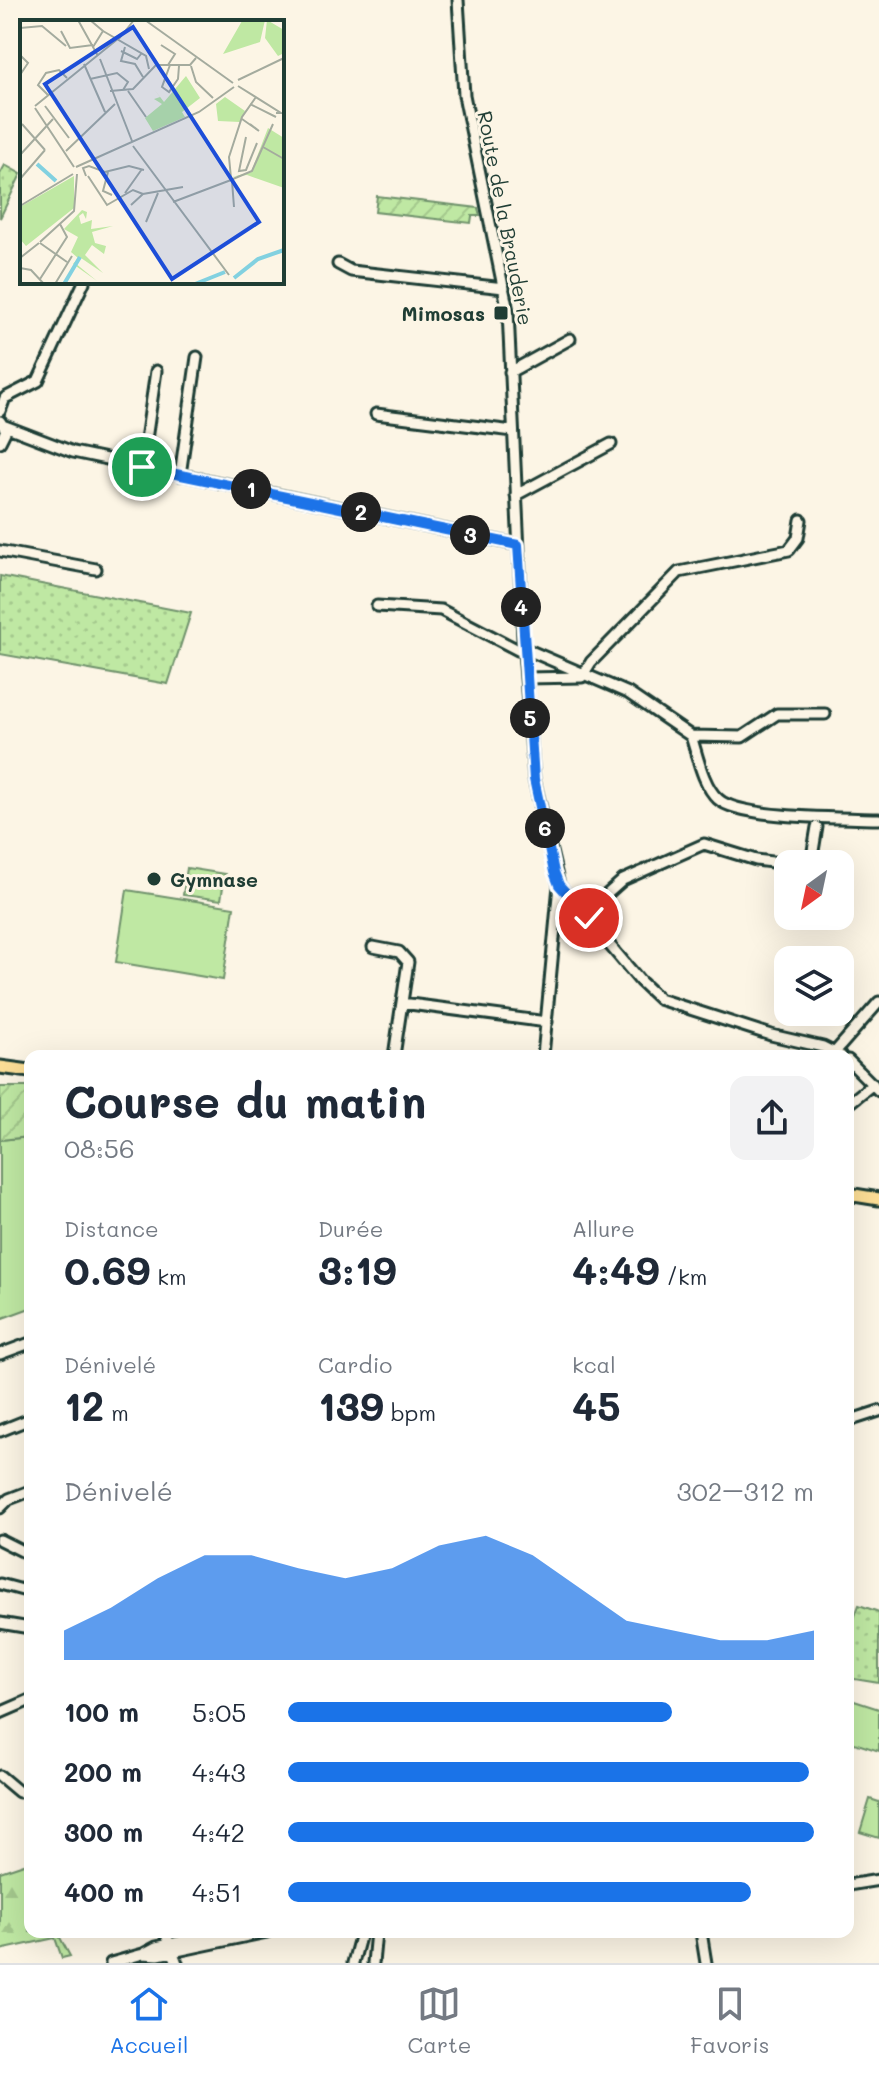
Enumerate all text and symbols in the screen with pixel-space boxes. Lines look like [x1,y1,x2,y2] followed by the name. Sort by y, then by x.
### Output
[20,20,284,284] inset map
[472,109,540,327] street label: Route de la Brauderie
[402,300,485,326] place label: Mimosas
[492,304,510,322] marker: Mimosas
[108,433,176,501] pin
[120,445,164,489] icon: arrive
[231,469,271,509] pin: 1
[246,474,256,503] text: 1
[341,492,381,532] pin: 2
[355,497,367,526] text: 2
[450,515,490,555] pin: 3
[463,520,477,549] text: 3
[501,587,541,627] pin: 4
[514,592,528,621] text: 4
[510,698,550,738] pin: 5
[524,703,536,732] text: 5
[525,808,565,848] pin: 6
[538,813,552,842] text: 6
[774,850,854,930] north arrow
[774,850,854,1026] map controls
[170,866,258,892] place label: Gymnase
[145,870,163,888] marker: Gymnase
[555,884,623,952] pin
[567,896,611,940] icon: check
[774,946,854,1026] button: layers
[64,1072,426,1129] text: Course du matin
[730,1076,814,1160] button: share
[64,1131,135,1165] text: 08:56
[64,1214,159,1243] text: Distance
[318,1214,383,1243] text: Durée
[572,1214,635,1243] text: Allure
[64,1243,150,1295] text: 0.69
[318,1243,396,1295] text: 3:19
[572,1243,659,1295] text: 4:49
[150,1262,187,1291] text: km
[659,1262,707,1291] text: /km
[64,1350,156,1379] text: Dénivelé
[318,1350,392,1379] text: Cardio
[572,1350,616,1379] text: kcal
[64,1379,104,1431] text: 12
[318,1379,384,1431] text: 139
[572,1379,621,1431] text: 45
[104,1398,129,1427] text: m
[384,1398,436,1427] text: bpm
[64,1474,173,1508] text: Dénivelé
[677,1474,814,1508] text: 302–312 m
[64,1695,139,1729] text: 100 m
[192,1695,246,1729] text: 5:05
[64,1755,142,1789] text: 200 m
[192,1755,246,1789] text: 4:43
[64,1815,143,1849] text: 300 m
[192,1815,245,1849] text: 4:42
[64,1875,144,1909] text: 400 m
[192,1875,242,1909] text: 4:51
[110,1982,189,2059] tab: Accueil
[408,1982,471,2059] tab: Carte
[690,1982,769,2059] tab: Favoris

